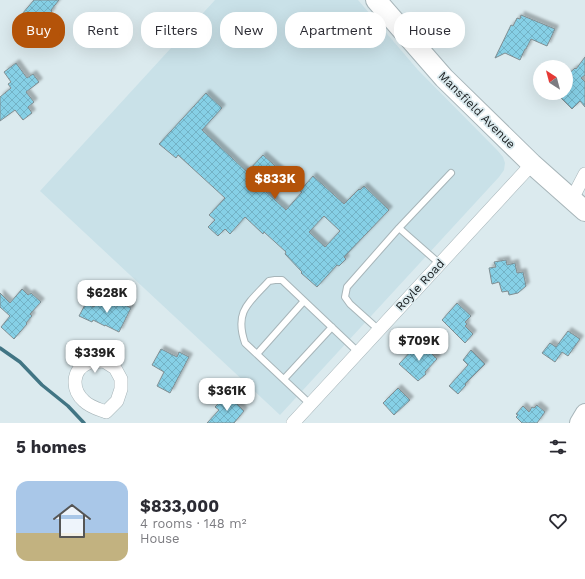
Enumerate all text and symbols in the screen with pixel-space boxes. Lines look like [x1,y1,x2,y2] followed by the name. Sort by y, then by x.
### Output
[12,12,65,48] chip: Buy
[73,12,133,48] chip: Rent
[141,12,212,48] chip: Filters
[220,12,277,48] chip: New
[285,12,386,48] chip: Apartment
[394,12,465,48] chip: House
[533,60,573,100] north arrow
[533,60,573,100] map controls
[436,69,518,151] street label: Mansfield Avenue
[247,166,303,200] pin: $833K
[255,171,295,186] text: $833K
[393,256,447,314] street label: Royle Road
[79,280,135,314] pin: $628K
[86,285,128,300] text: $628K
[391,328,447,362] pin: $709K
[398,333,440,348] text: $709K
[67,340,123,374] pin: $339K
[75,345,115,360] text: $339K
[199,378,255,412] pin: $361K
[208,383,246,398] text: $361K
[547,436,569,458] icon: filters
[16,437,86,457] text: 5 homes
[140,496,219,516] text: $833,000
[48,497,96,545] icon: home
[547,510,569,532] icon: heart
[140,516,246,531] text: 4 rooms · 148 m²
[140,531,180,546] text: House

